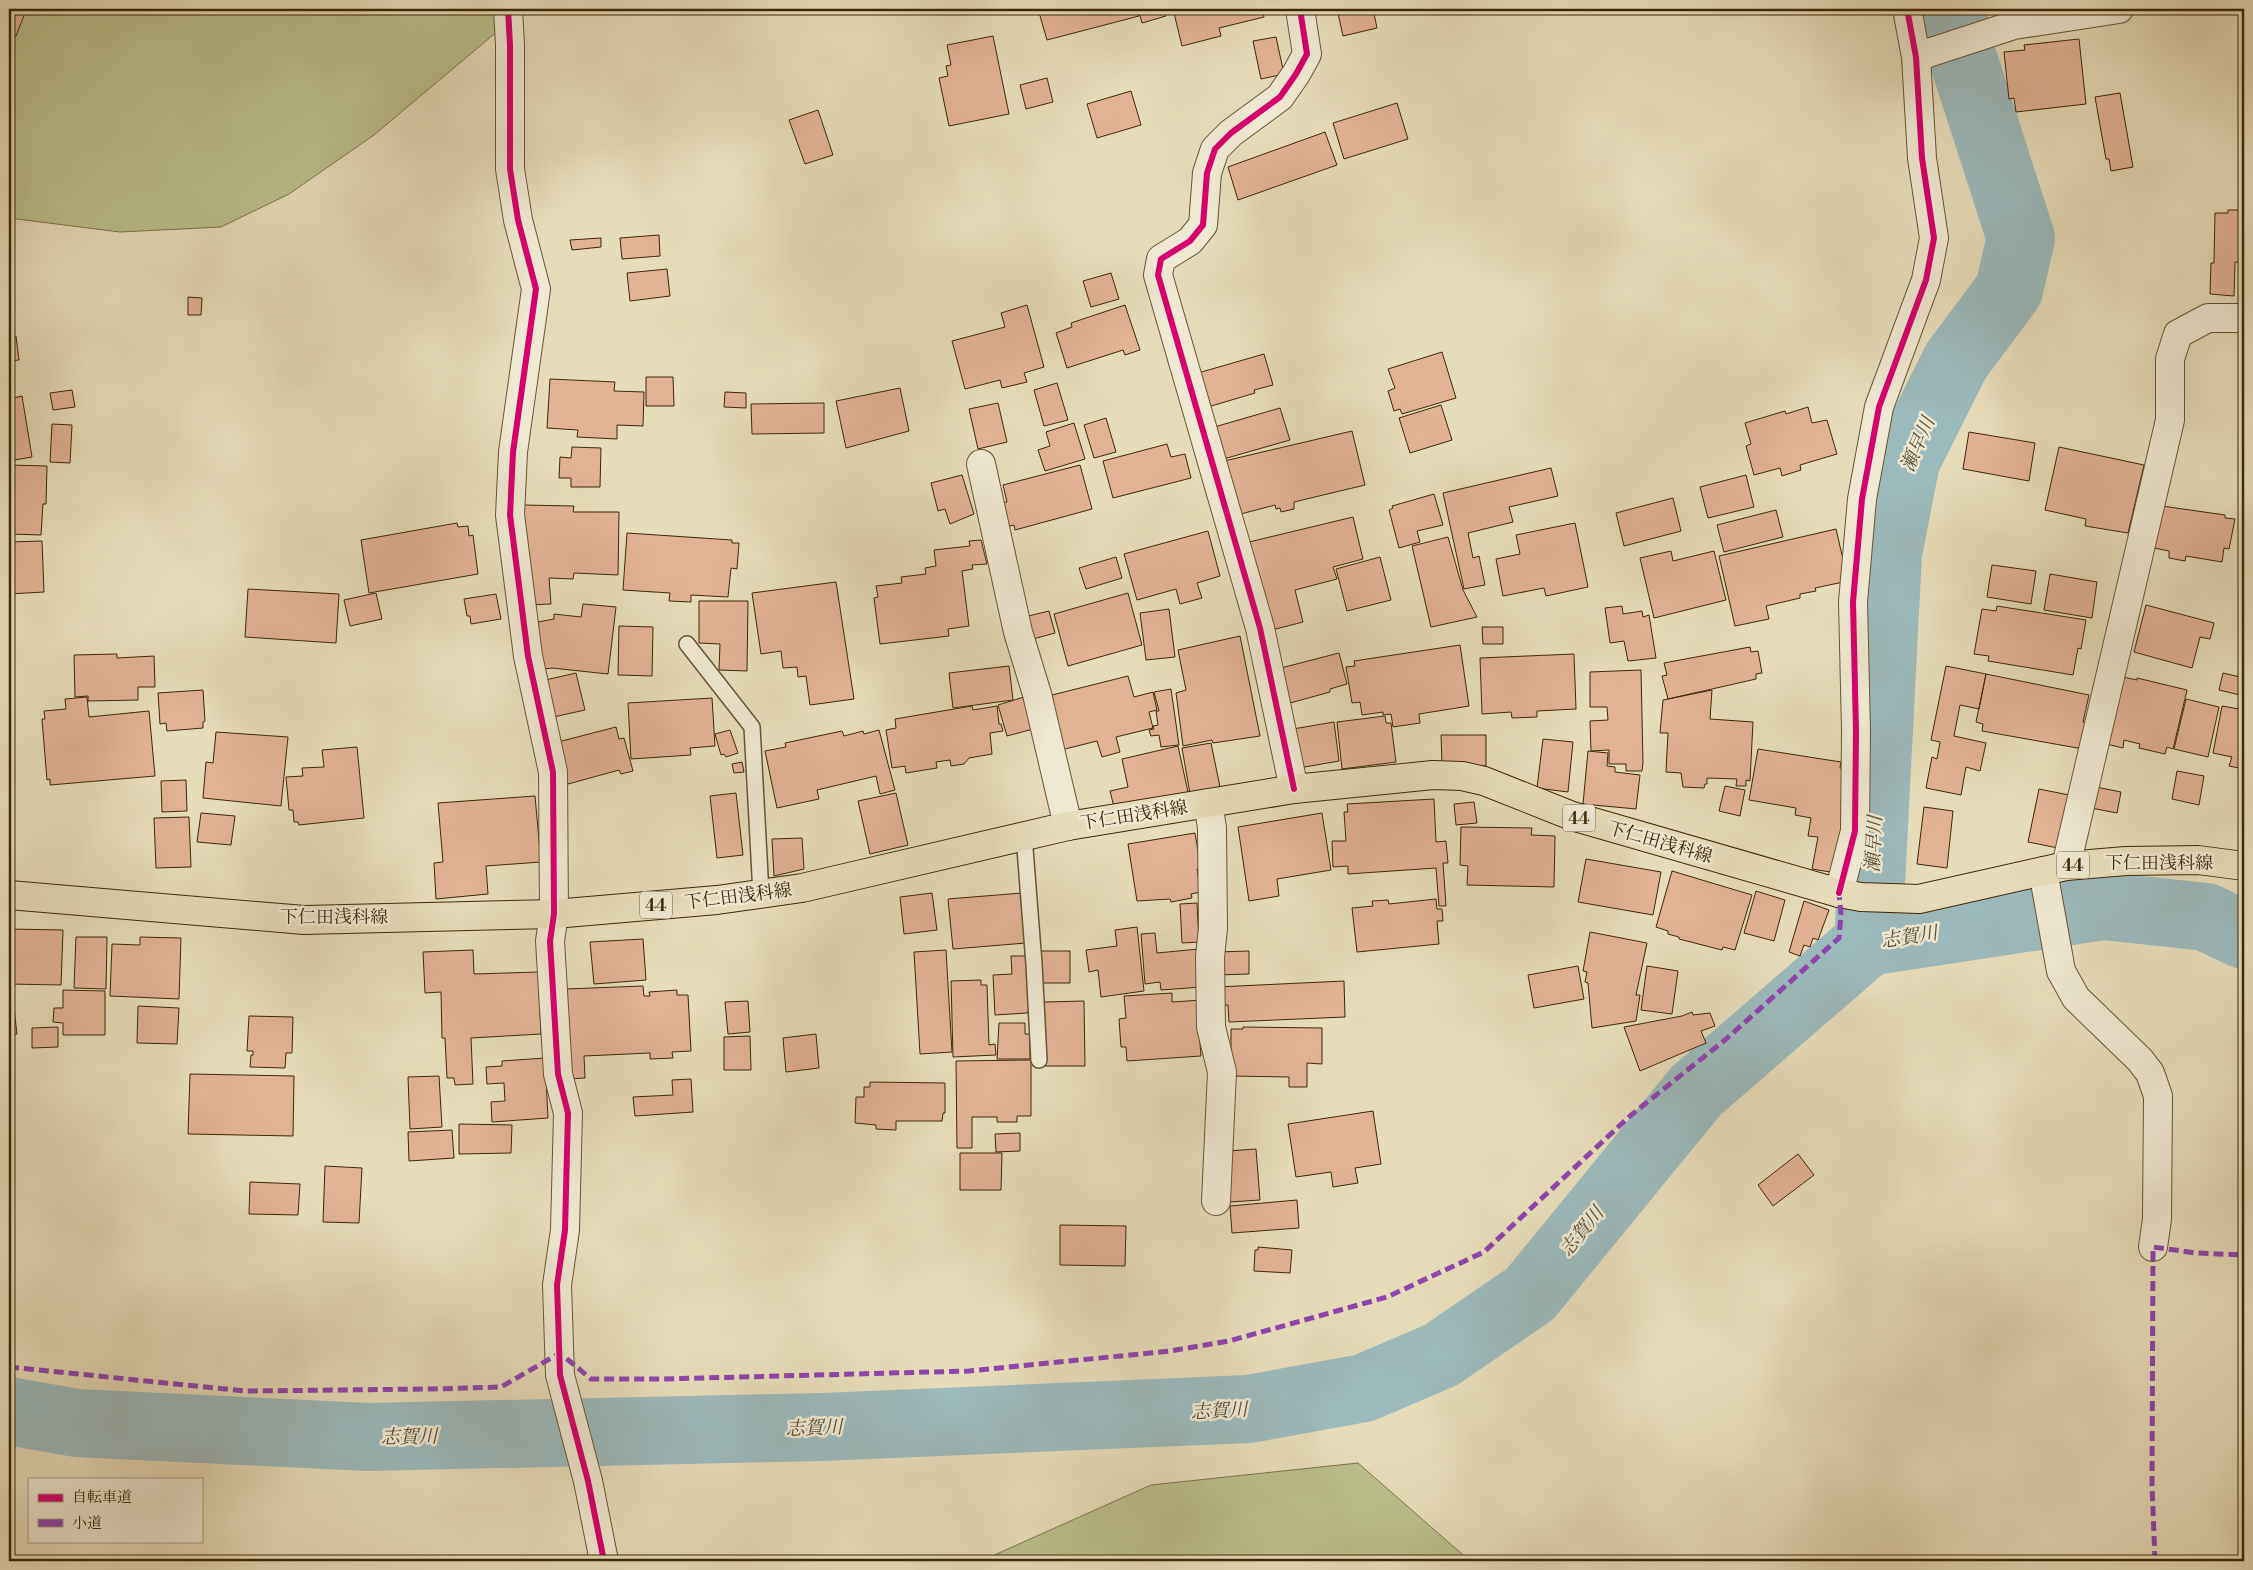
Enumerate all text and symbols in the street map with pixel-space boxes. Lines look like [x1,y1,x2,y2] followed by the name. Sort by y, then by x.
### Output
[1896,412,1941,475] water label: 瀬早川
[1079,796,1189,835] street label: 下仁田浅科線
[1563,804,1595,831] road number: 44
[1861,813,1888,873] water label: 瀬早川
[1605,817,1715,868] street label: 下仁田浅科線
[2057,852,2089,878] road number: 44
[2105,852,2213,875] street label: 下仁田浅科線
[683,879,793,914] street label: 下仁田浅科線
[640,892,672,918] road number: 44
[280,906,388,929] street label: 下仁田浅科線
[1879,920,1941,953] water label: 志賀川
[1555,1200,1610,1261] water label: 志賀川
[1190,1397,1250,1424] water label: 志賀川
[785,1415,845,1441] water label: 志賀川
[380,1424,440,1449] water label: 志賀川
[28,1478,202,1542] legend
[72,1488,132,1507] text: 自転車道
[72,1514,102,1533] text: 小道

